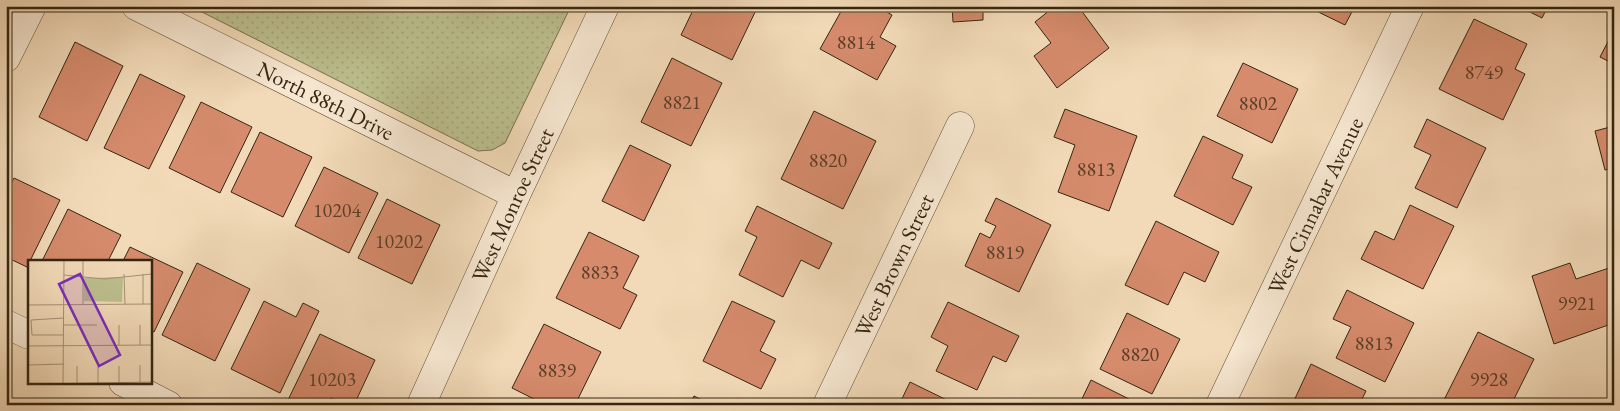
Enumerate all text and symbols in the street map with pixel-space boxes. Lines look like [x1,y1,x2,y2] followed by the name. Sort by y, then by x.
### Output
[837,29,876,55] house number: 8814
[253,54,399,147] street label: North 88th Drive
[1465,59,1504,85] house number: 8749
[663,89,701,115] house number: 8821
[1239,90,1278,116] house number: 8802
[1261,112,1370,299] street label: West Cinnabar Avenue
[464,123,560,286] street label: West Monroe Street
[809,147,848,173] house number: 8820
[1077,156,1115,182] house number: 8813
[847,189,940,341] street label: West Brown Street
[313,197,361,223] house number: 10204
[375,228,423,254] house number: 10202
[986,239,1025,265] house number: 8819
[581,259,619,285] house number: 8833
[28,260,151,384] inset map
[1558,290,1596,316] house number: 9921
[1355,330,1393,356] house number: 8813
[1121,341,1160,367] house number: 8820
[538,357,577,383] house number: 8839
[308,366,356,392] house number: 10203
[1470,366,1508,392] house number: 9928

